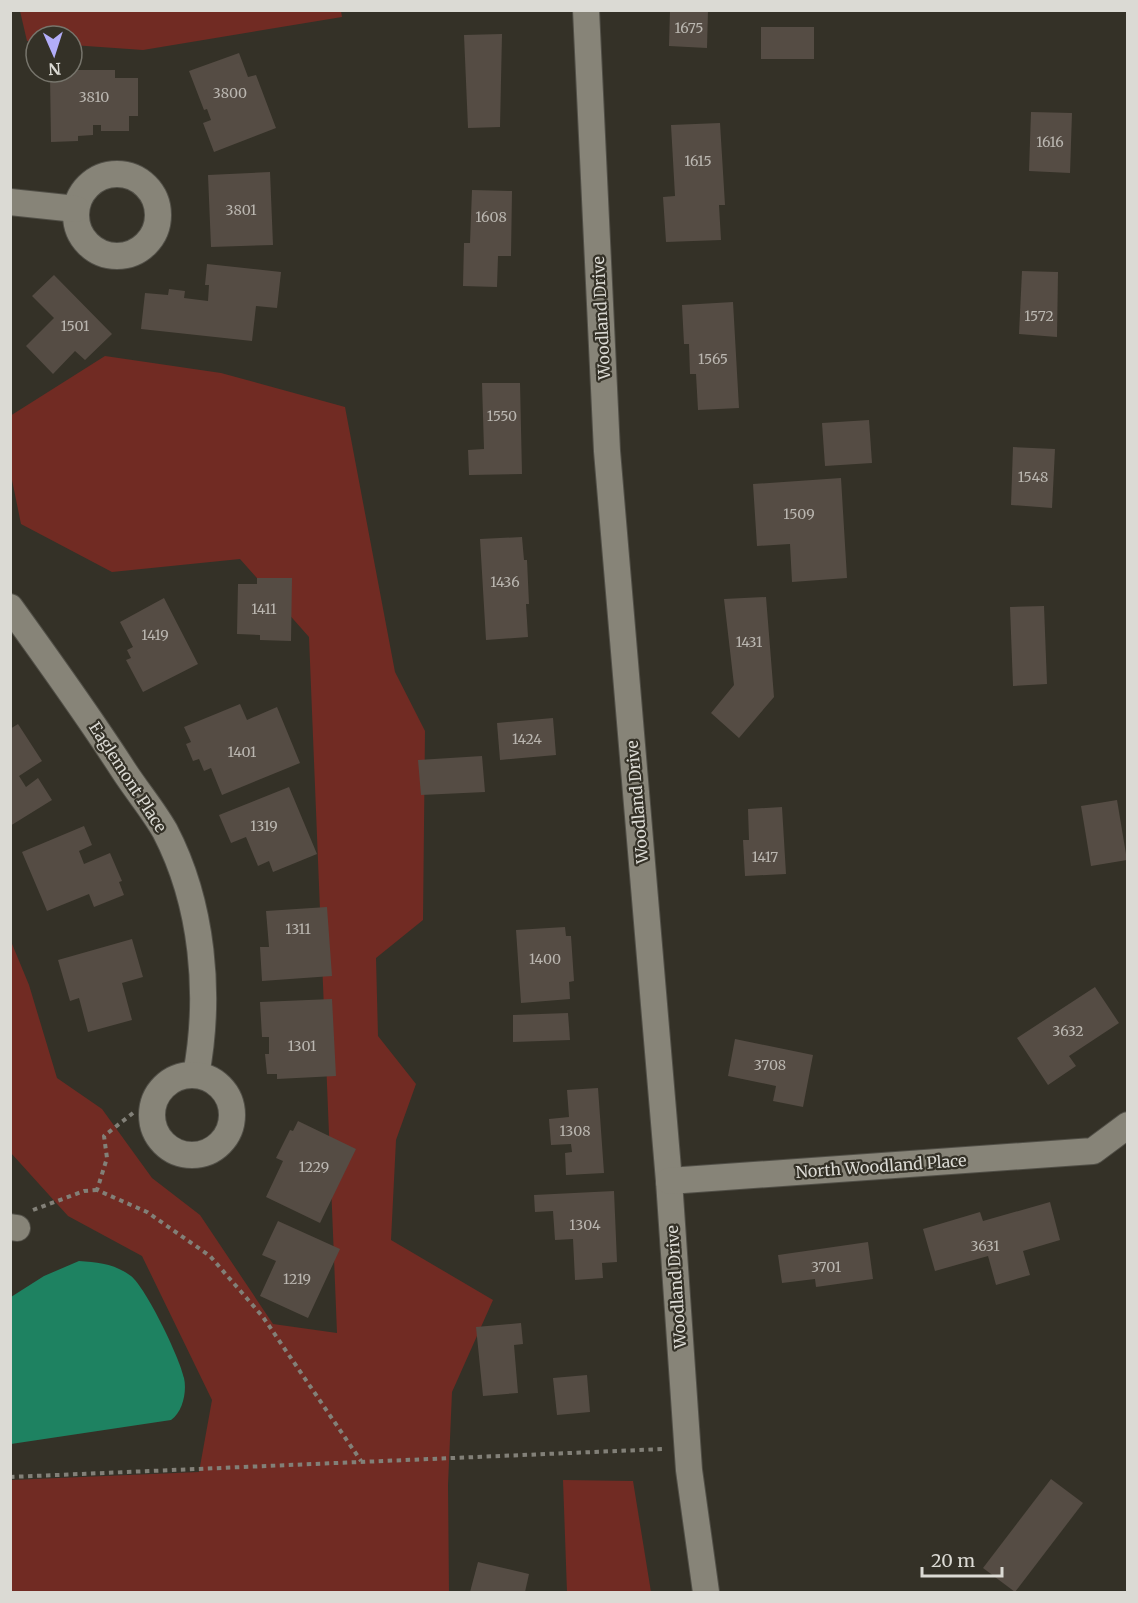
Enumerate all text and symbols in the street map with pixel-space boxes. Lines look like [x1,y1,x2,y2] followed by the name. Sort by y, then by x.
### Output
[675,19,703,37] house number: 1675
[24,24,84,84] north arrow
[48,59,62,79] text: N
[213,84,247,102] house number: 3800
[79,88,109,106] house number: 3810
[1036,133,1064,151] house number: 1616
[684,152,712,170] house number: 1615
[226,201,257,219] house number: 3801
[475,208,507,226] house number: 1608
[588,256,614,381] street label: Woodland Drive
[1024,307,1054,325] house number: 1572
[61,317,89,335] house number: 1501
[698,350,728,368] house number: 1565
[487,407,517,425] house number: 1550
[1018,468,1048,486] house number: 1548
[783,505,815,523] house number: 1509
[490,573,520,591] house number: 1436
[251,600,277,618] house number: 1411
[141,626,169,644] house number: 1419
[736,633,762,651] house number: 1431
[85,718,171,836] street label: Eaglemont Place
[512,730,542,748] house number: 1424
[622,740,652,865] street label: Woodland Drive
[228,743,256,761] house number: 1401
[250,817,278,835] house number: 1319
[752,848,778,866] house number: 1417
[285,920,311,938] house number: 1311
[529,950,561,968] house number: 1400
[1052,1022,1084,1040] house number: 3632
[288,1037,316,1055] house number: 1301
[754,1056,786,1074] house number: 3708
[559,1122,591,1140] house number: 1308
[795,1150,967,1182] street label: North Woodland Place
[299,1158,329,1176] house number: 1229
[569,1216,601,1234] house number: 1304
[662,1225,690,1350] street label: Woodland Drive
[970,1237,1000,1255] house number: 3631
[811,1258,841,1276] house number: 3701
[283,1270,311,1288] house number: 1219
[922,1540,1002,1578] scale bar
[931,1549,975,1572] text: 20 m

